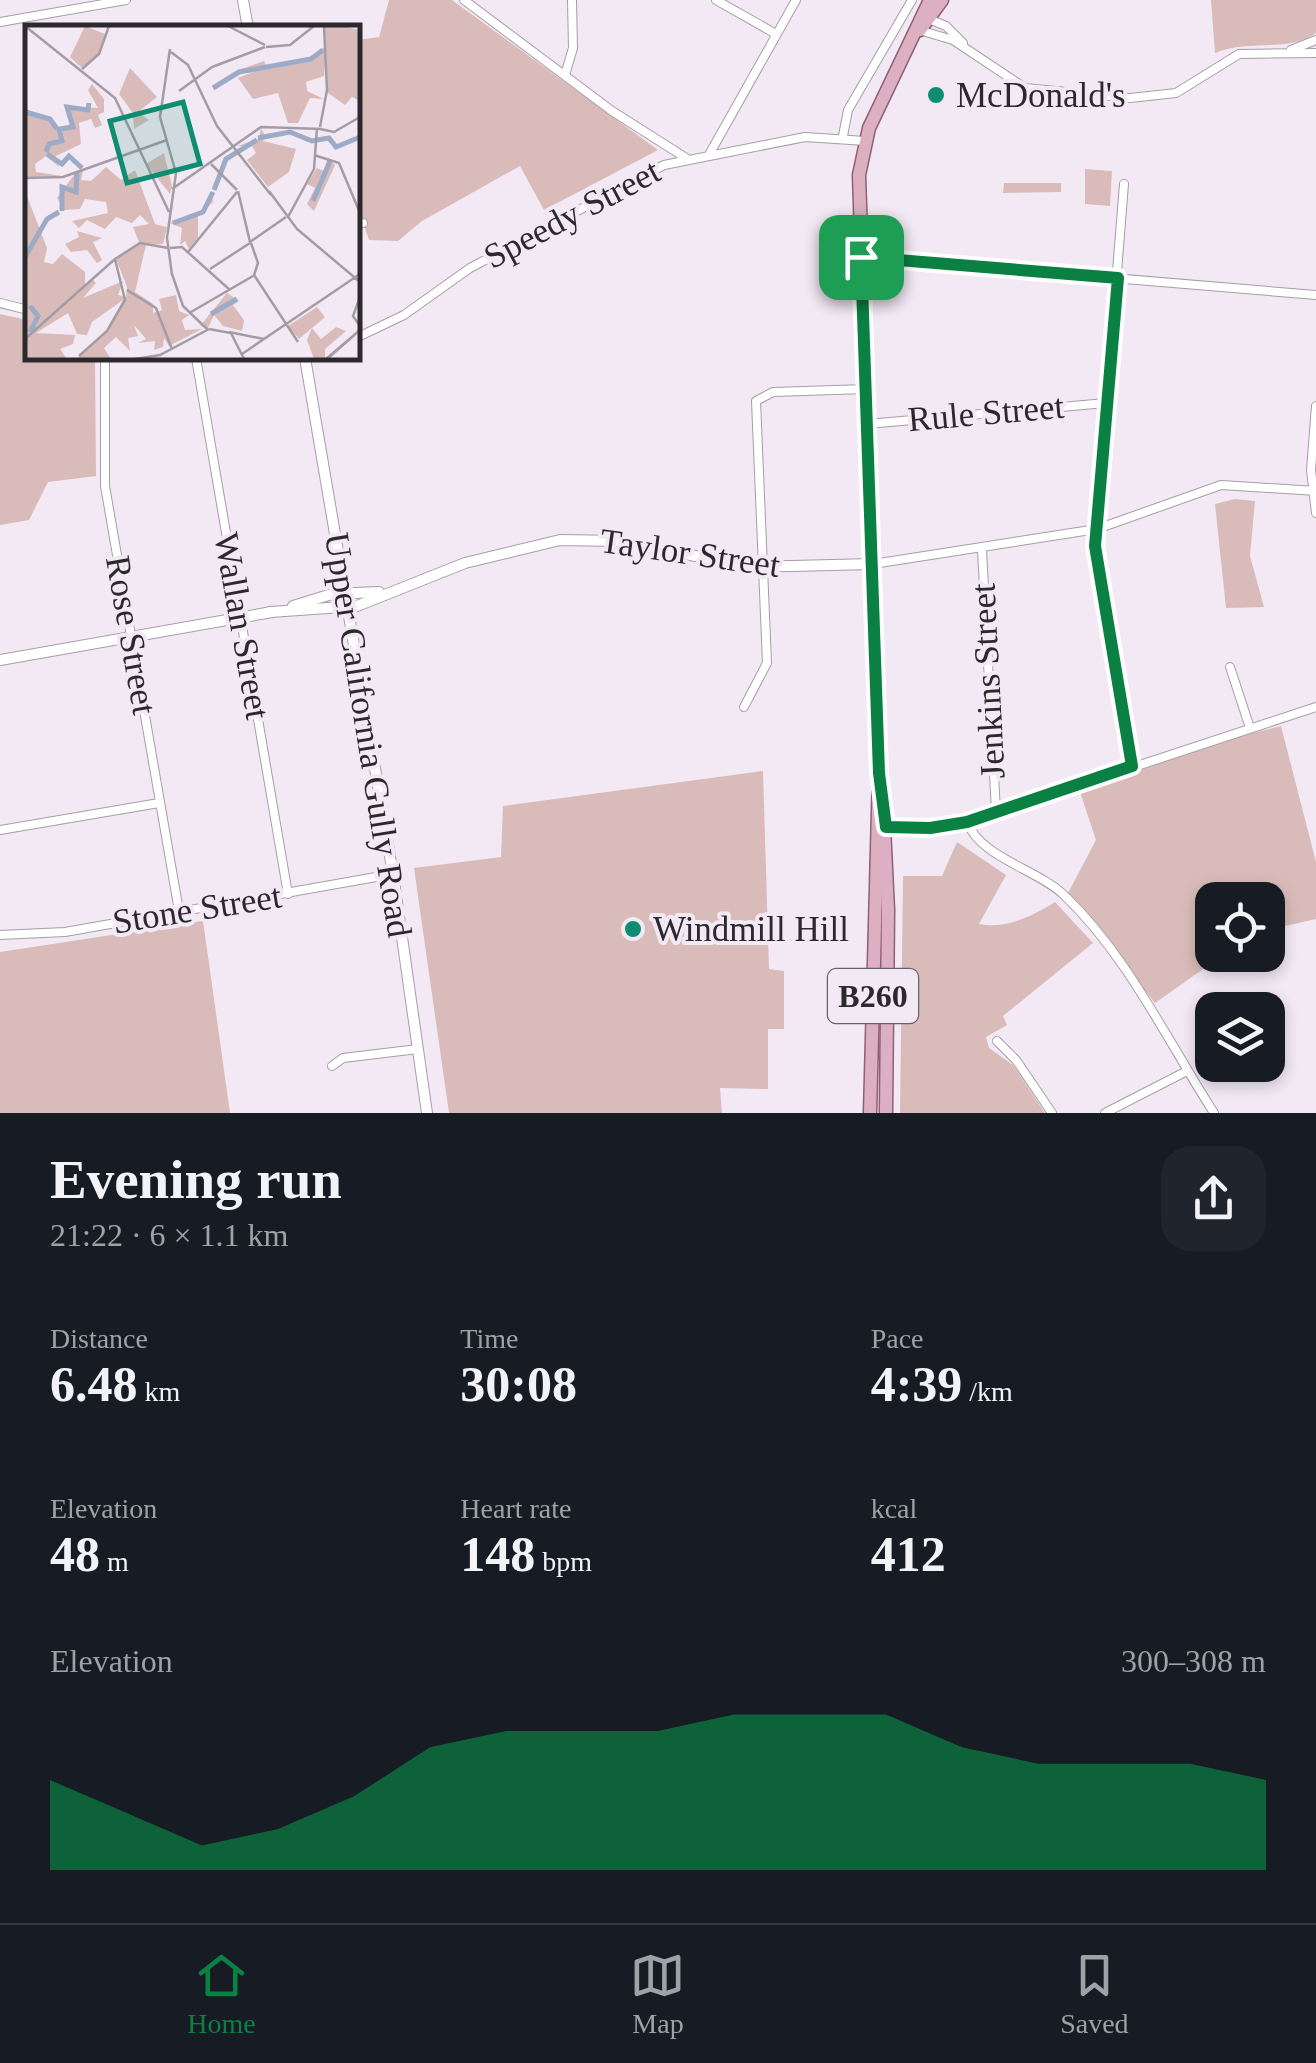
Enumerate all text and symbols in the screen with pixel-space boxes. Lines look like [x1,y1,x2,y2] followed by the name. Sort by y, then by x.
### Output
[25,25,360,360] inset map
[956,76,1126,115] place label: McDonald's
[925,84,947,106] marker: McDonald's
[477,151,667,277] street label: Speedy Street
[819,215,904,300] pin
[834,230,889,285] icon: arrive
[906,387,1066,439] street label: Rule Street
[598,521,783,585] street label: Taylor Street
[206,530,278,723] street label: Wallan Street
[317,530,419,941] street label: Upper California Gully Road
[98,553,164,718] street label: Rose Street
[963,582,1013,780] street label: Jenkins Street
[110,876,284,942] street label: Stone Street
[1195,882,1285,1082] map controls
[1195,882,1285,972] button: locate
[653,910,849,949] place label: Windmill Hill
[622,918,644,940] marker: Windmill Hill
[828,969,918,1023] road number: B260
[1195,992,1285,1082] button: layers
[1161,1146,1266,1251] button: share
[50,1149,342,1210] text: Evening run
[50,1217,288,1253] text: 21:22 · 6 × 1.1 km
[50,1323,148,1354] text: Distance
[460,1323,518,1354] text: Time
[871,1323,924,1354] text: Pace
[50,1356,138,1412] text: 6.48
[460,1356,577,1412] text: 30:08
[871,1356,962,1412] text: 4:39
[138,1376,180,1407] text: km
[962,1376,1013,1407] text: /km
[50,1493,157,1524] text: Elevation
[460,1493,571,1524] text: Heart rate
[871,1493,917,1524] text: kcal
[50,1526,100,1582] text: 48
[460,1526,535,1582] text: 148
[871,1526,946,1582] text: 412
[100,1546,129,1577] text: m
[535,1546,592,1577] text: bpm
[50,1643,173,1679] text: Elevation
[1121,1643,1266,1679] text: 300–308 m
[187,1948,256,2040] tab: Home
[630,1948,685,2040] tab: Map
[1060,1948,1129,2040] tab: Saved

